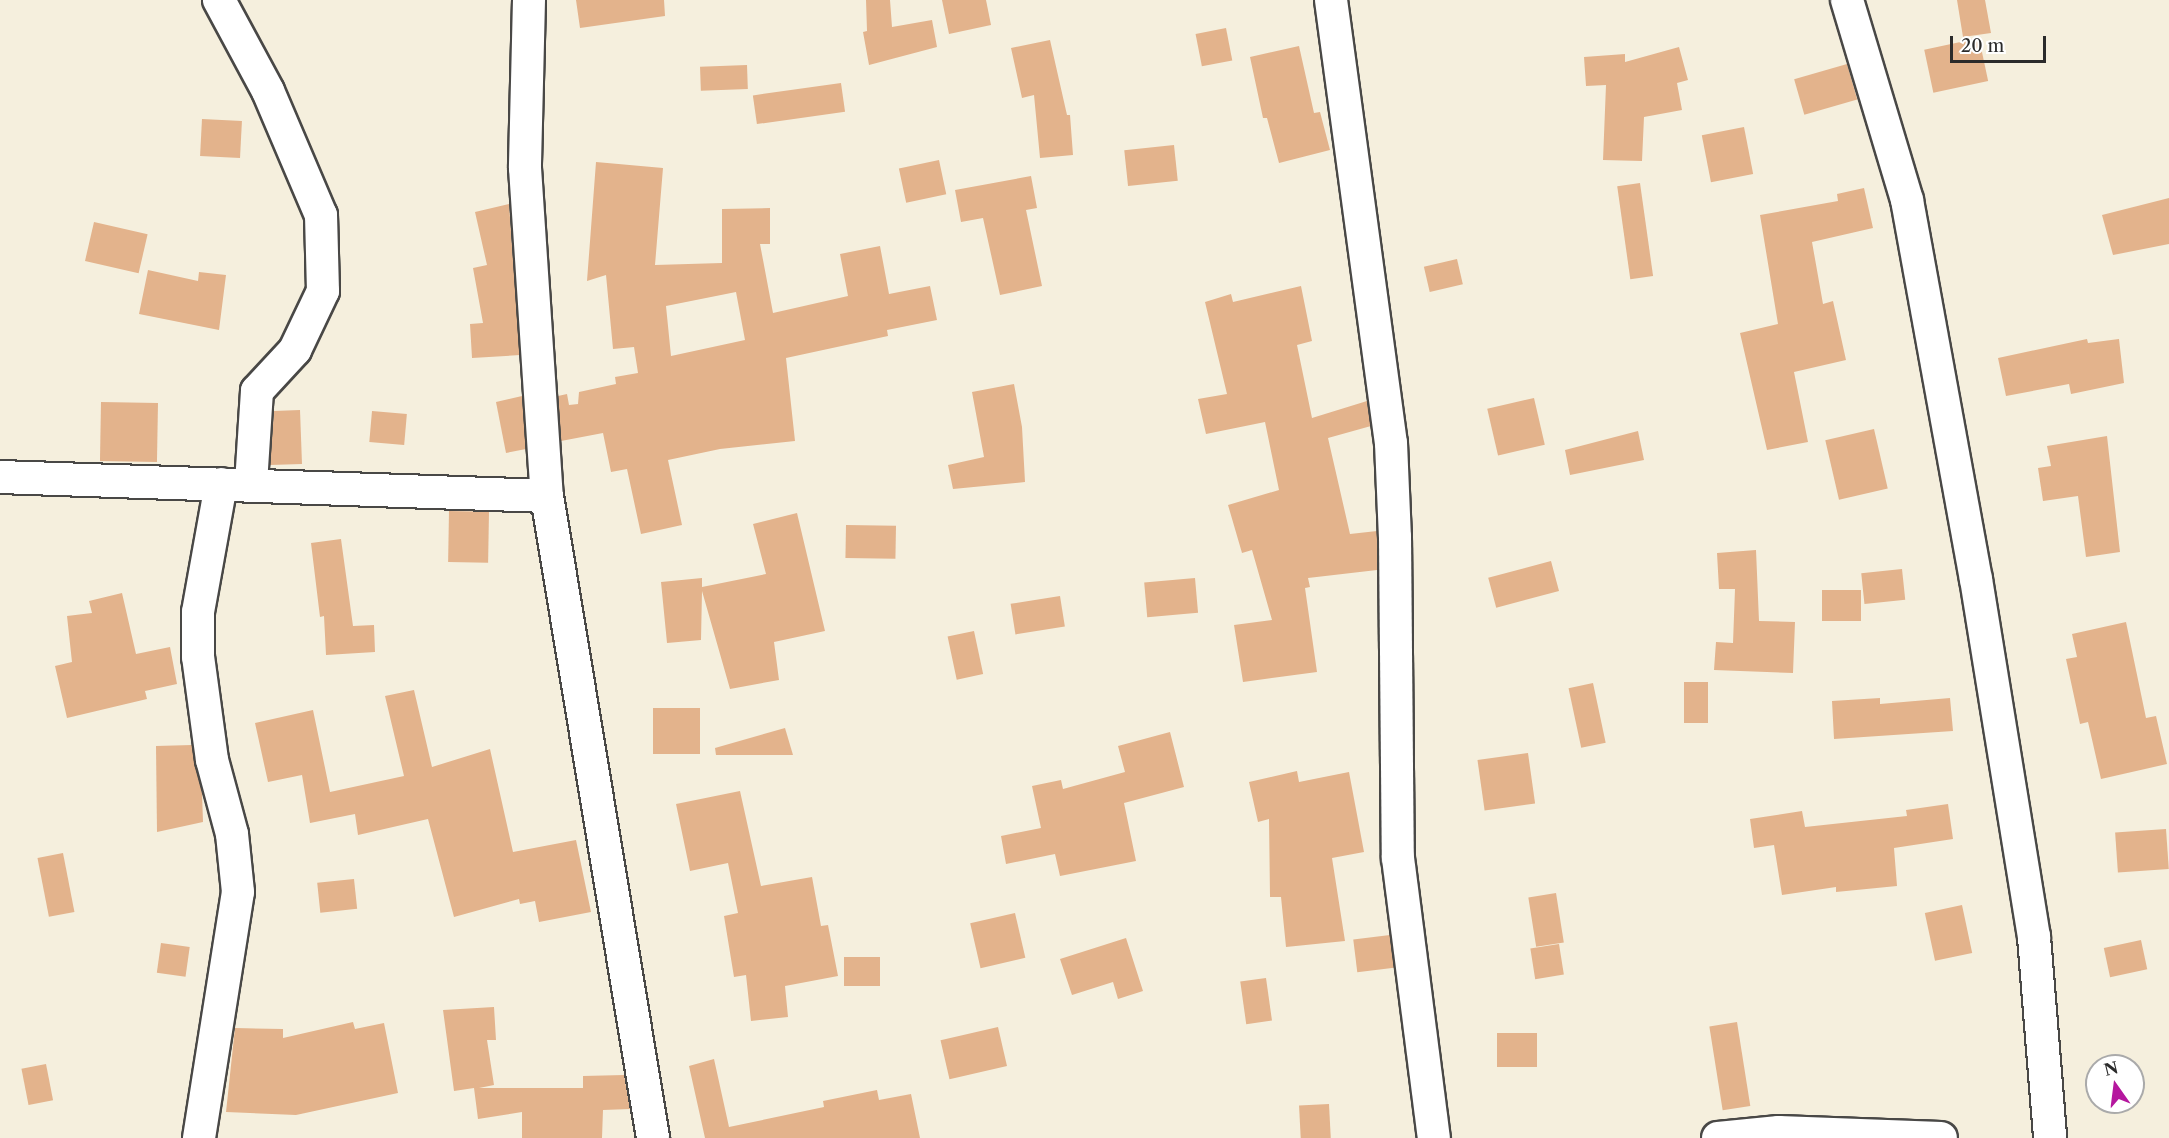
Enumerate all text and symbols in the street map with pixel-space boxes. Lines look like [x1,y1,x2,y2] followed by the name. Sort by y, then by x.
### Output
[1953,24,2049,62] scale bar
[1961,35,2004,57] text: 20 m
[2085,1054,2145,1114] north arrow
[2102,1057,2120,1080] text: N

